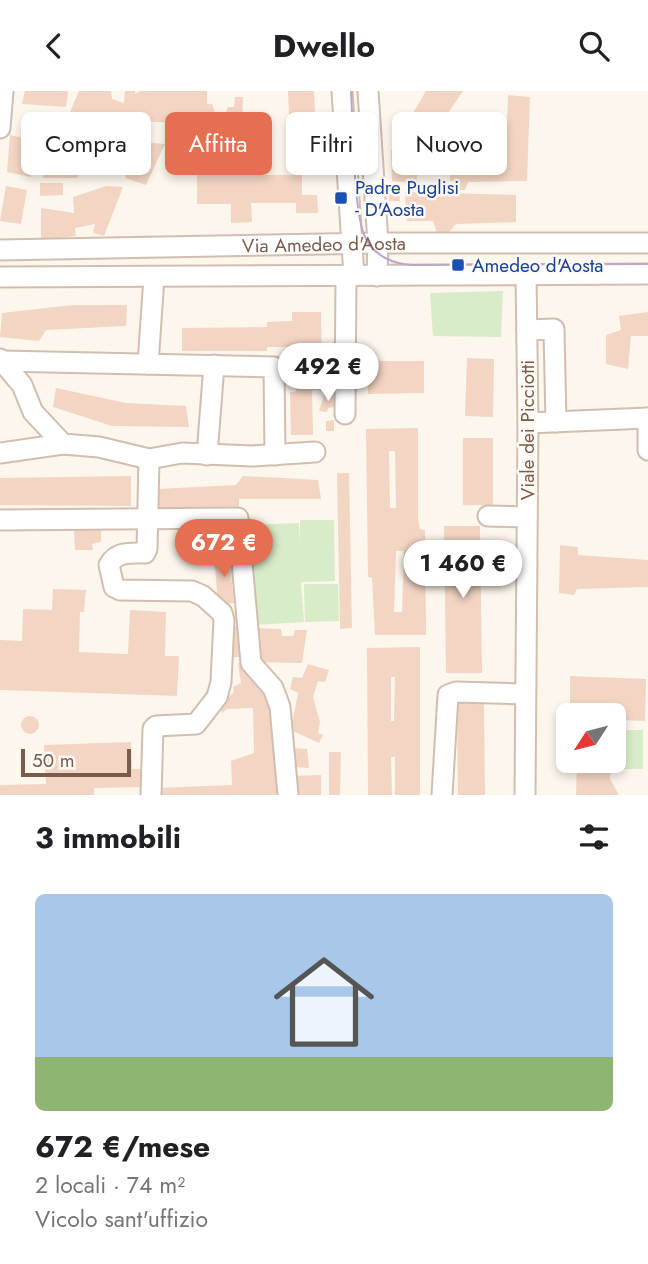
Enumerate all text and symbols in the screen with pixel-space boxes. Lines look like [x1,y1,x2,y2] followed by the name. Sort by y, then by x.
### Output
[273,23,375,69] text: Dwello
[35,27,73,65] icon: back
[575,27,613,65] icon: search
[21,112,151,175] chip: Compra
[165,112,272,175] chip: Affitta
[286,112,378,175] chip: Filtri
[392,112,507,175] chip: Nuovo
[355,174,459,223] place label: Padre Puglisi - D'Aosta
[333,190,349,206] marker: Padre Puglisi - D'Aosta
[242,230,406,260] street label: Via Amedeo d'Aosta
[472,252,604,279] place label: Amedeo d'Aosta
[450,257,466,273] marker: Amedeo d'Aosta
[279,343,377,403] pin: 492 €
[294,349,362,383] text: 492 €
[514,360,541,500] street label: Viale dei Picciotti
[175,519,273,579] pin: 672 €
[191,525,257,559] text: 672 €
[398,540,528,600] pin: 1 460 €
[419,546,507,580] text: 1 460 €
[556,703,626,773] north arrow
[556,703,626,773] map controls
[21,746,131,778] scale bar
[32,747,75,774] text: 50 m
[35,816,181,859] text: 3 immobili
[575,818,613,856] icon: filters
[261,939,387,1065] icon: home
[35,1125,210,1168] text: 672 €/mese
[35,1168,185,1202] text: 2 locali · 74 m²
[35,1202,208,1236] text: Vicolo sant'uffizio

